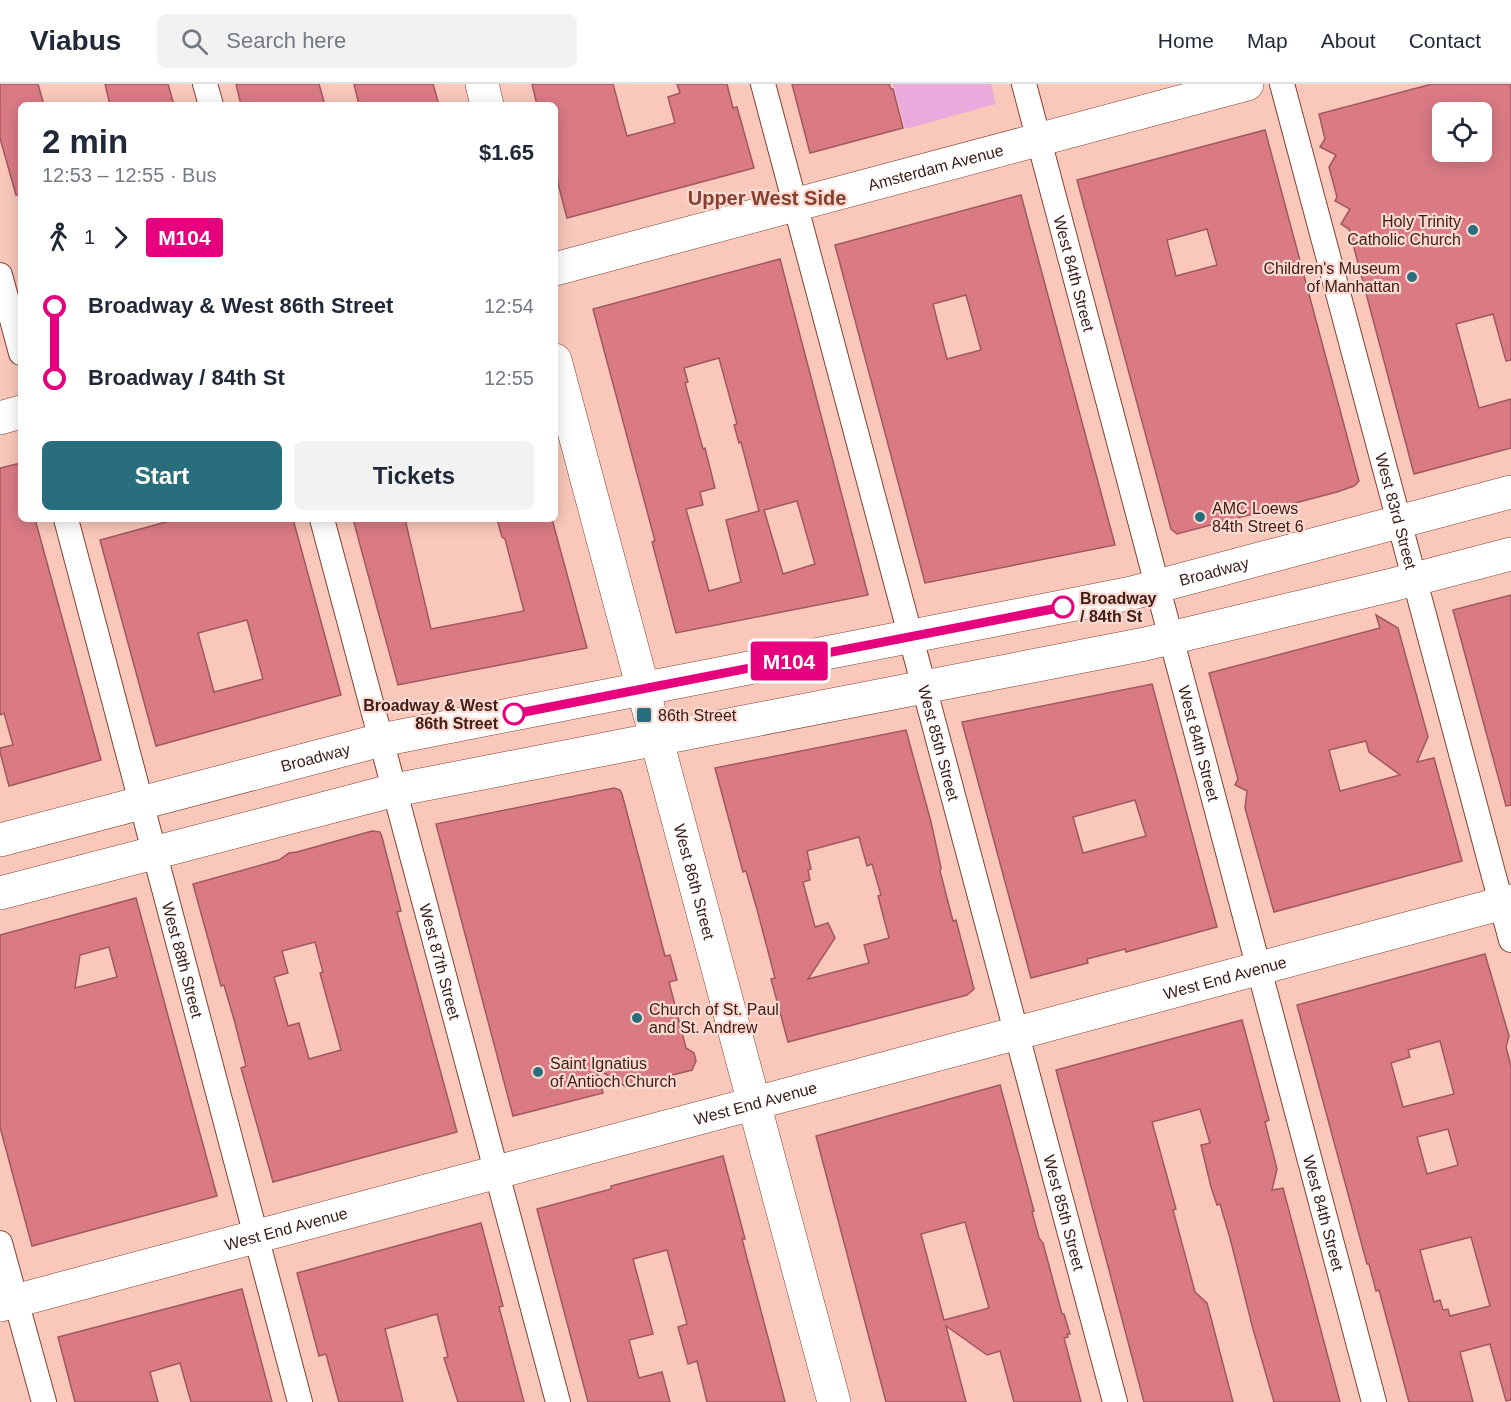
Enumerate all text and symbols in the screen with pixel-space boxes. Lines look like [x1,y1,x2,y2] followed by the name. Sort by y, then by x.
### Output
[157,14,577,68] search box
[30,25,121,56] text: Viabus
[178,25,211,58] icon: search
[226,28,346,53] text: Search here
[1158,29,1214,52] text: Home
[1247,29,1288,52] text: Map
[1321,29,1376,52] text: About
[1409,29,1481,52] text: Contact
[1432,102,1492,162] map controls
[1432,102,1492,162] button: locate
[42,123,128,160] text: 2 min
[479,140,534,165] text: $1.65
[866,141,1005,194] street label: Amsterdam Avenue
[42,164,217,186] text: 12:53 – 12:55 · Bus
[688,187,846,209] district label: Upper West Side
[1347,213,1461,248] place label: Holy Trinity Catholic Church
[1050,214,1097,334] street label: West 84th Street
[42,221,75,254] icon: walk
[104,221,137,254] icon: forward
[1466,223,1480,237] marker: Holy Trinity Catholic Church
[84,226,95,248] text: 1
[158,226,211,249] text: M104
[1264,260,1400,295] place label: Children's Museum of Manhattan
[1405,270,1419,284] marker: Children's Museum of Manhattan
[88,293,393,318] text: Broadway & West 86th Street
[484,295,534,317] text: 12:54
[88,365,285,390] text: Broadway / 84th St
[484,367,534,389] text: 12:55
[42,441,282,510] button: Start
[294,441,534,510] button: Tickets
[1372,451,1420,572] street label: West 83rd Street
[1212,500,1304,535] place label: AMC Loews 84th Street 6
[1193,510,1207,524] marker: AMC Loews 84th Street 6
[1178,554,1251,589] street label: Broadway
[1080,590,1157,625] place label: Broadway / 84th St
[1052,596,1074,618] marker: Broadway / 84th St
[747,642,831,680] line badge: M104
[763,650,815,673] text: M104
[915,683,962,803] street label: West 85th Street
[1175,684,1222,803] street label: West 84th Street
[363,697,499,732] place label: Broadway & West 86th Street
[503,703,525,725] marker: Broadway & West 86th Street
[635,706,653,724] marker: 86th Street
[658,707,737,724] place label: 86th Street
[279,740,352,775] street label: Broadway
[671,822,718,942] street label: West 86th Street
[159,900,206,1020] street label: West 88th Street
[416,902,463,1022] street label: West 87th Street
[1162,953,1289,1003] street label: West End Avenue
[649,1001,779,1036] place label: Church of St. Paul and St. Andrew
[630,1011,644,1025] marker: Church of St. Paul and St. Andrew
[550,1055,676,1090] place label: Saint Ignatius of Antioch Church
[531,1065,545,1079] marker: Saint Ignatius of Antioch Church
[692,1079,819,1128] street label: West End Avenue
[1040,1153,1088,1273] street label: West 85th Street
[1300,1153,1347,1273] street label: West 84th Street
[223,1204,350,1254] street label: West End Avenue

